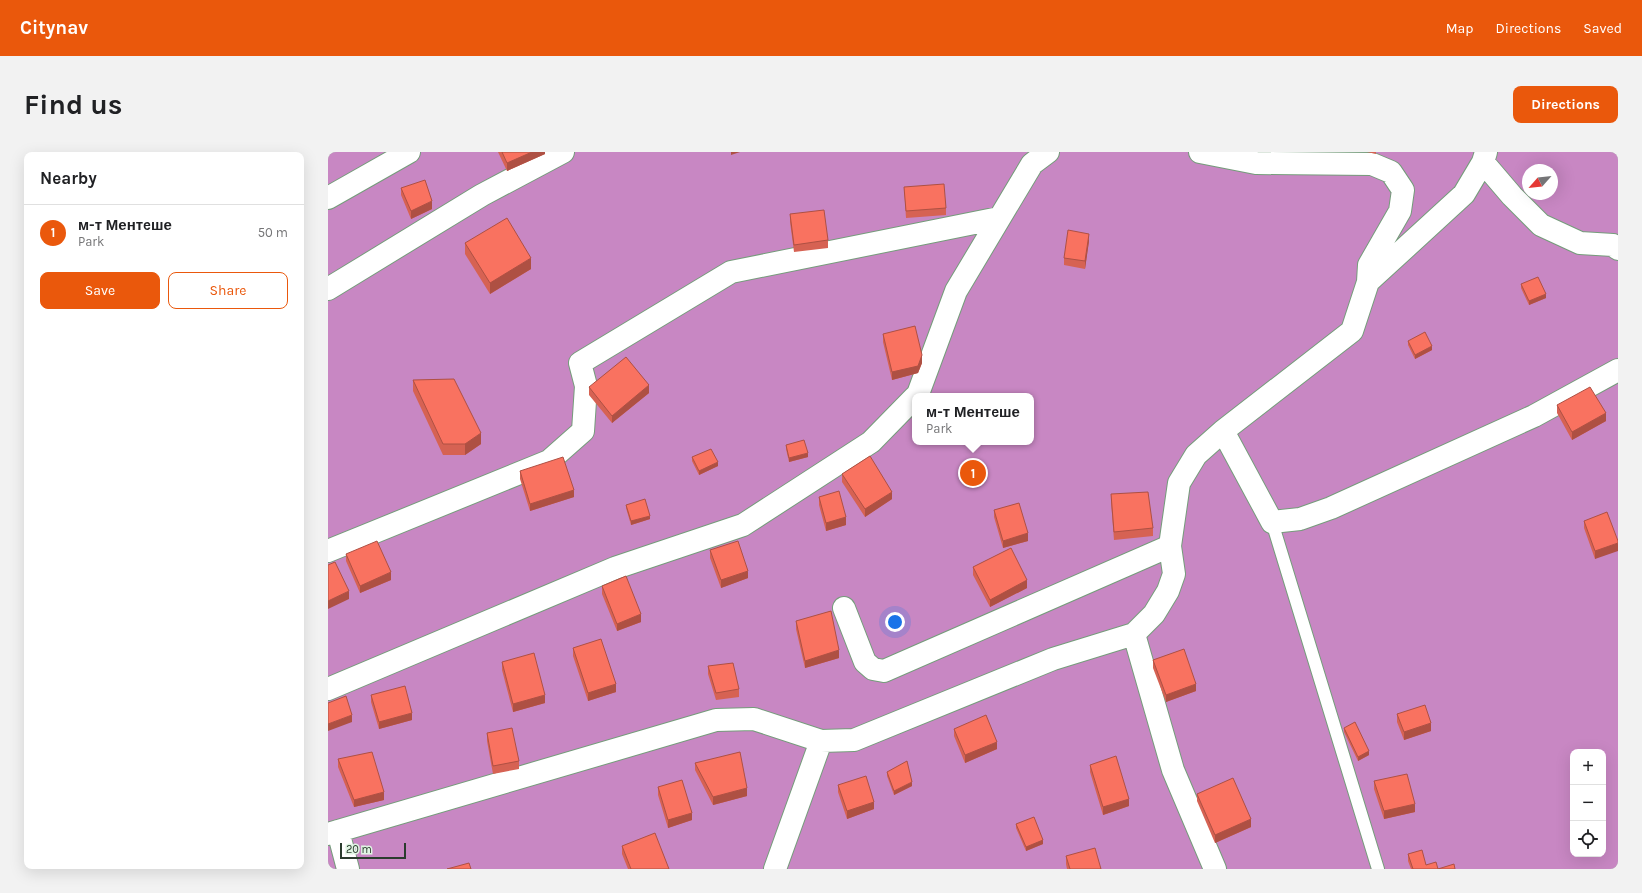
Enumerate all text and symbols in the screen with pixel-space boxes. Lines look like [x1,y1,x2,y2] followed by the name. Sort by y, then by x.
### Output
[20,17,88,39] text: Citynav
[1446,20,1474,37] text: Map
[1496,20,1561,37] text: Directions
[1583,20,1622,37] text: Saved
[1513,86,1618,123] button: Directions
[24,88,123,121] text: Find us
[1522,164,1558,200] north arrow
[40,168,97,188] text: Nearby
[78,216,172,234] text: м-т Ментeше
[51,225,55,240] text: 1
[258,225,288,240] text: 50 m
[78,234,104,249] text: Park
[40,272,160,309] button: Save
[168,272,288,309] button: Share
[912,393,1034,445] popup
[926,403,1020,421] text: м-т Ментeше
[926,421,952,436] text: Park
[960,458,986,488] pin: 1
[885,612,905,632] your location
[1570,749,1606,857] map controls
[1570,749,1606,785] button: +
[1570,785,1606,821] button: −
[1570,821,1606,857] button: locate
[340,841,406,860] scale bar
[346,843,372,856] text: 20 m

